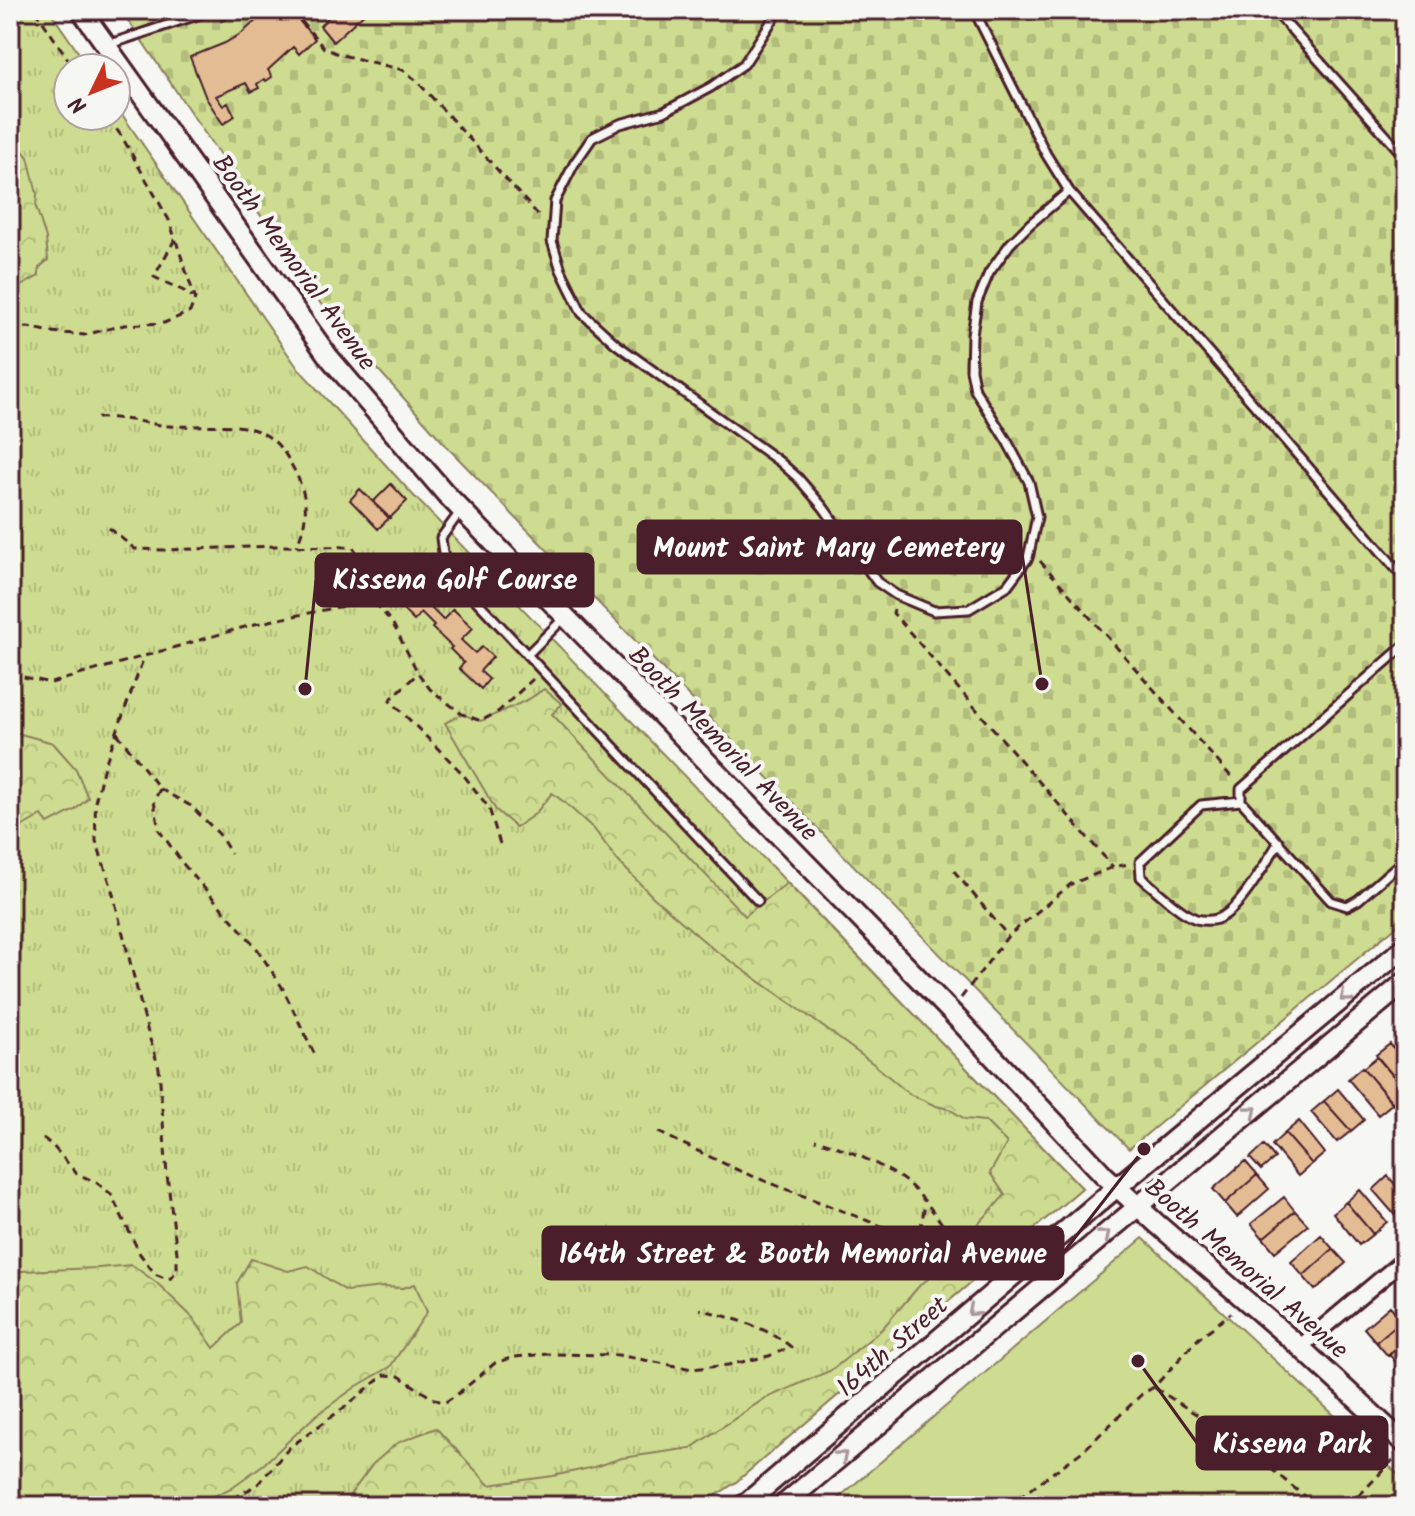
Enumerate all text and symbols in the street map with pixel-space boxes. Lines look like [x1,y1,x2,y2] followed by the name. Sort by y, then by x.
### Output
[52,52,132,132] north arrow
[62,87,97,121] text: N
[200,146,387,381] street label: Booth Memorial Avenue
[638,521,1021,573] callout: Mount Saint Mary Cemetery
[653,527,1005,572] text: Mount Saint Mary Cemetery
[316,554,593,606] callout: Kissena Golf Course
[333,559,578,604] text: Kissena Golf Course
[617,636,828,853] street label: Booth Memorial Avenue
[1340,987,1354,1002] one-way arrow
[1243,1106,1257,1121] one-way arrow
[1134,1169,1358,1371] street label: Booth Memorial Avenue
[543,1227,1063,1279] callout: 164th Street & Booth Memorial Avenue
[1096,1230,1110,1245] one-way arrow
[559,1233,1048,1278] text: 164th Street & Booth Memorial Avenue
[828,1286,960,1408] street label: 164th Street
[967,1301,982,1315] one-way arrow
[1197,1417,1387,1469] callout: Kissena Park
[1213,1423,1372,1468] text: Kissena Park
[832,1451,847,1466] one-way arrow

